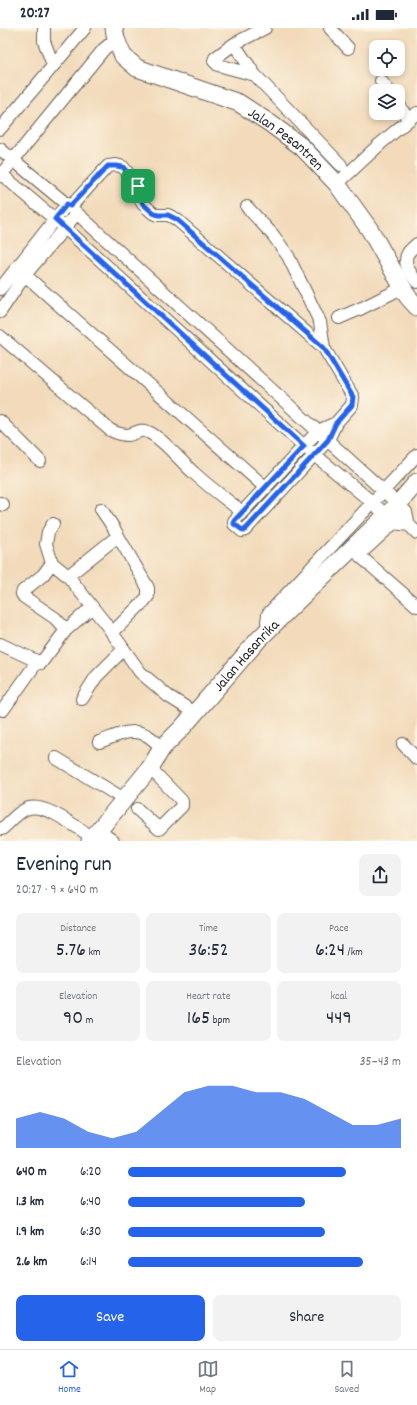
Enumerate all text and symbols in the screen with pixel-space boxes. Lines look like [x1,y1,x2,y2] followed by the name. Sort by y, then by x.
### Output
[20,3,50,25] text: 20:27
[369,40,405,120] map controls
[369,40,405,76] button: locate
[369,84,405,120] button: layers
[243,103,328,176] street label: Jalan Pesantren
[121,169,155,203] pin
[127,175,149,197] icon: arrive
[209,615,286,697] street label: Jalan Hasanrika
[16,850,112,881] text: Evening run
[359,854,401,896] button: share
[16,881,98,900] text: 20:27 · 9 × 640 m
[60,921,96,937] text: Distance
[199,921,218,937] text: Time
[329,921,349,937] text: Pace
[56,937,86,965] text: 5.76
[188,937,228,965] text: 36:52
[315,937,345,965] text: 6:24
[86,945,100,961] text: km
[345,945,363,961] text: /km
[59,989,97,1005] text: Elevation
[186,989,231,1005] text: Heart rate
[330,989,347,1005] text: kcal
[63,1005,83,1033] text: 90
[187,1005,210,1033] text: 165
[326,1005,352,1033] text: 449
[83,1013,93,1029] text: m
[210,1013,230,1029] text: bpm
[16,1053,61,1072] text: Elevation
[360,1053,401,1072] text: 35–43 m
[16,1163,47,1182] text: 640 m
[80,1163,101,1182] text: 6:20
[16,1193,44,1212] text: 1.3 km
[80,1193,101,1212] text: 6:40
[16,1223,44,1242] text: 1.9 km
[80,1223,101,1242] text: 6:30
[16,1253,47,1272] text: 2.6 km
[80,1253,97,1272] text: 6:14
[16,1295,205,1341] button: Save
[213,1295,401,1341] button: Share
[58,1358,81,1398] tab: Home
[197,1358,219,1398] tab: Map
[334,1358,359,1398] tab: Saved

